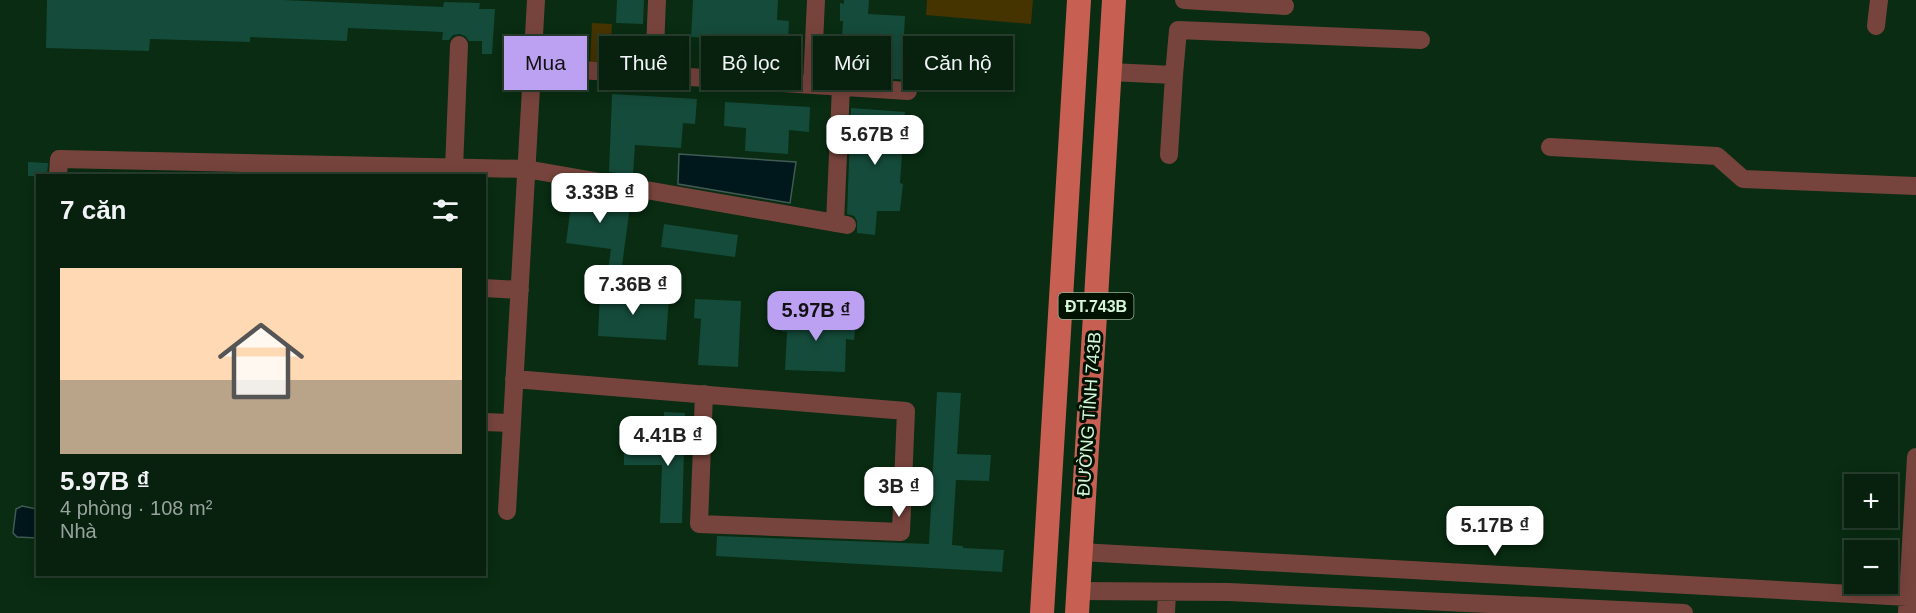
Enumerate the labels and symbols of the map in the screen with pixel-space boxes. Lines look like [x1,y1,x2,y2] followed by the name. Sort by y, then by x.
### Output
[820,115,930,166] pin: 5.67B ₫
[545,173,655,224] pin: 3.33B ₫
[578,265,688,316] pin: 7.36B ₫
[761,291,871,342] pin: 5.97B ₫
[1058,293,1134,319] road number: ĐT.743B
[1072,331,1105,497] street label: ĐƯỜNG TỈNH 743B
[613,416,723,467] pin: 4.41B ₫
[863,467,935,518] pin: 3B ₫
[1440,506,1550,557] pin: 5.17B ₫

